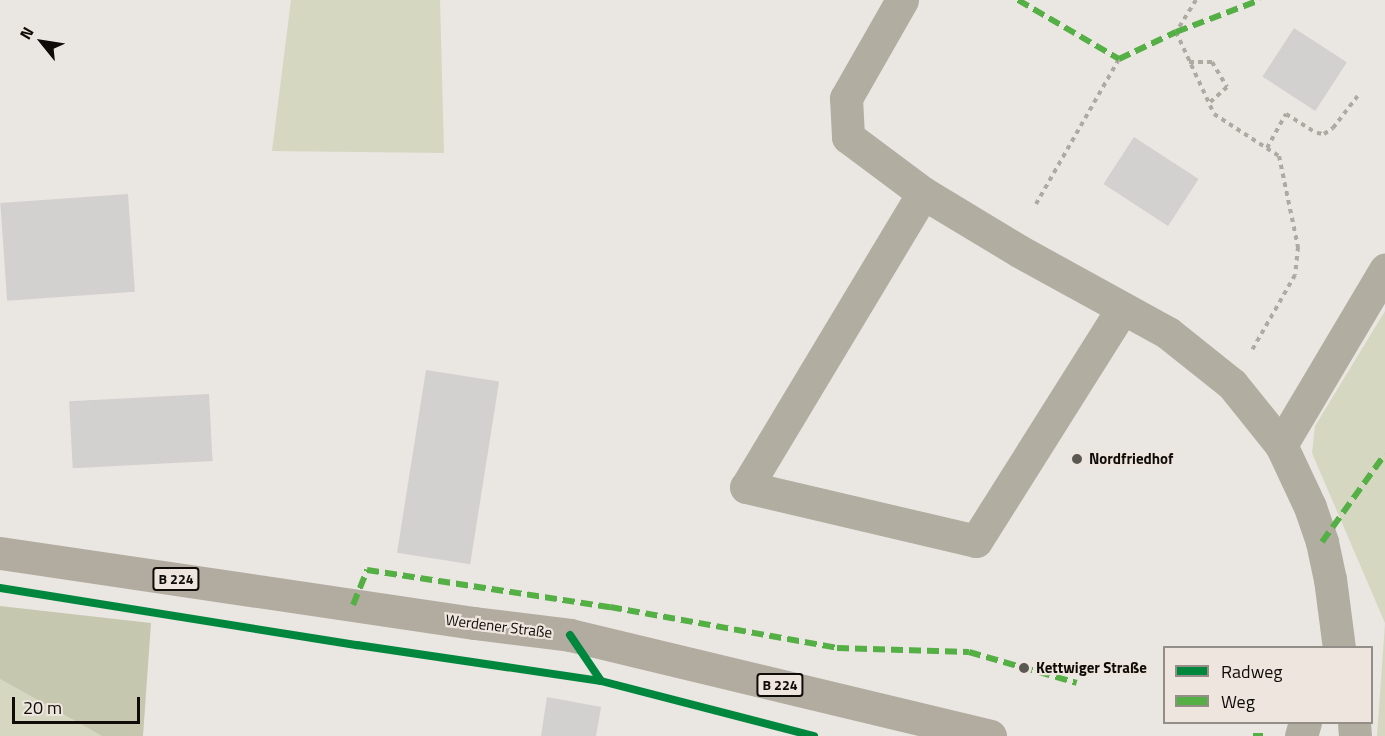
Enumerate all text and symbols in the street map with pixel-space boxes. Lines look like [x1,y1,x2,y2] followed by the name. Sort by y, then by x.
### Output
[12,12,72,72] north arrow
[13,22,40,44] text: N
[1089,450,1173,468] place label: Nordfriedhof
[1070,452,1084,466] marker: Nordfriedhof
[152,568,200,590] road number: B 224
[445,611,553,641] street label: Werdener Straße
[1163,646,1373,724] legend
[1221,658,1283,685] text: Radweg
[1036,659,1147,677] place label: Kettwiger Straße
[1017,661,1031,675] marker: Kettwiger Straße
[756,674,804,696] road number: B 224
[15,685,142,723] scale bar
[1221,688,1255,715] text: Weg
[23,694,62,721] text: 20 m

